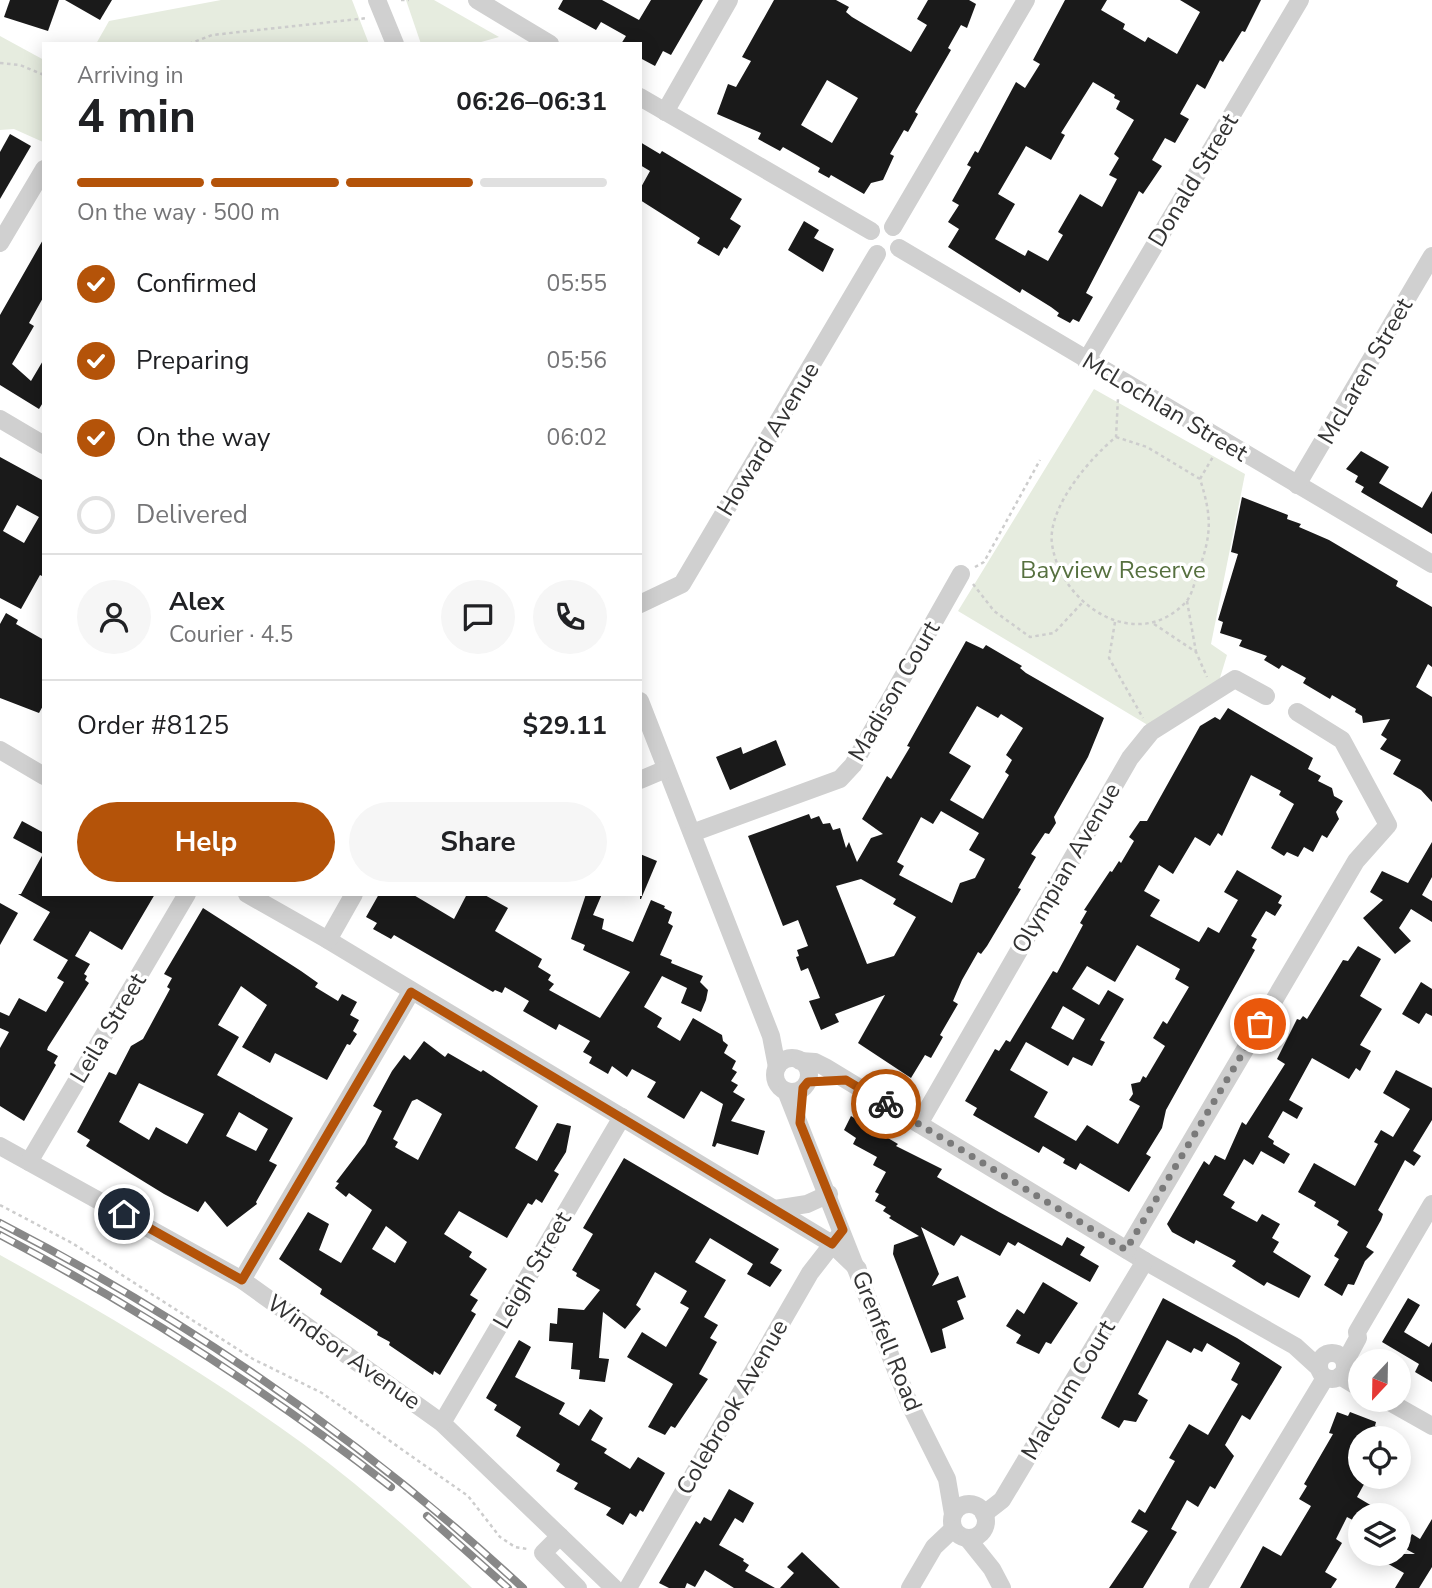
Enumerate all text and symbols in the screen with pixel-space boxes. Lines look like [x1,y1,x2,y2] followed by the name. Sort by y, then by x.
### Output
[77,60,184,91] text: Arriving in
[456,84,607,119] text: 06:26–06:31
[77,85,196,148] text: 4 min
[1141,107,1246,253] street label: Donald Street
[77,197,280,228] text: On the way · 500 m
[77,265,115,303] icon: check
[136,266,257,301] text: Confirmed
[547,268,607,299] text: 05:55
[1310,292,1420,450] street label: McLaren Street
[77,342,115,380] icon: check
[136,343,249,378] text: Preparing
[547,345,607,376] text: 05:56
[1076,345,1254,469] street label: McLochlan Street
[709,356,827,522] street label: Howard Avenue
[77,419,115,457] icon: check
[136,420,270,455] text: On the way
[547,422,607,453] text: 06:02
[136,497,248,532] text: Delivered
[1020,554,1206,586] park label: Bayview Reserve
[77,580,151,654] button: person
[441,580,515,654] button: chat
[533,580,607,654] button: phone
[169,584,225,619] text: Alex
[841,614,947,767] street label: Madison Court
[169,619,293,650] text: Courier · 4.5
[77,708,229,743] text: Order #8125
[523,708,607,743] text: $29.11
[1004,777,1128,959] street label: Olympian Avenue
[77,802,335,882] button: Help
[349,802,607,882] button: Share
[63,967,154,1089] street label: Leila Street
[1230,994,1290,1054] pin
[1241,1005,1279,1043] icon: bag
[851,1069,921,1139] courier
[867,1085,905,1123] icon: bike
[94,1184,154,1244] pin
[105,1195,143,1233] icon: home
[485,1205,579,1335] street label: Leigh Street
[844,1266,930,1416] street label: Grenfell Road
[261,1287,427,1417] street label: Windsor Avenue
[669,1314,795,1500] street label: Colebrook Avenue
[1014,1314,1123,1466] street label: Malcolm Court
[1348,1349,1410,1412] north arrow
[1348,1349,1411,1566] map controls
[1348,1426,1411,1489] button: locate
[1348,1503,1411,1566] button: layers

